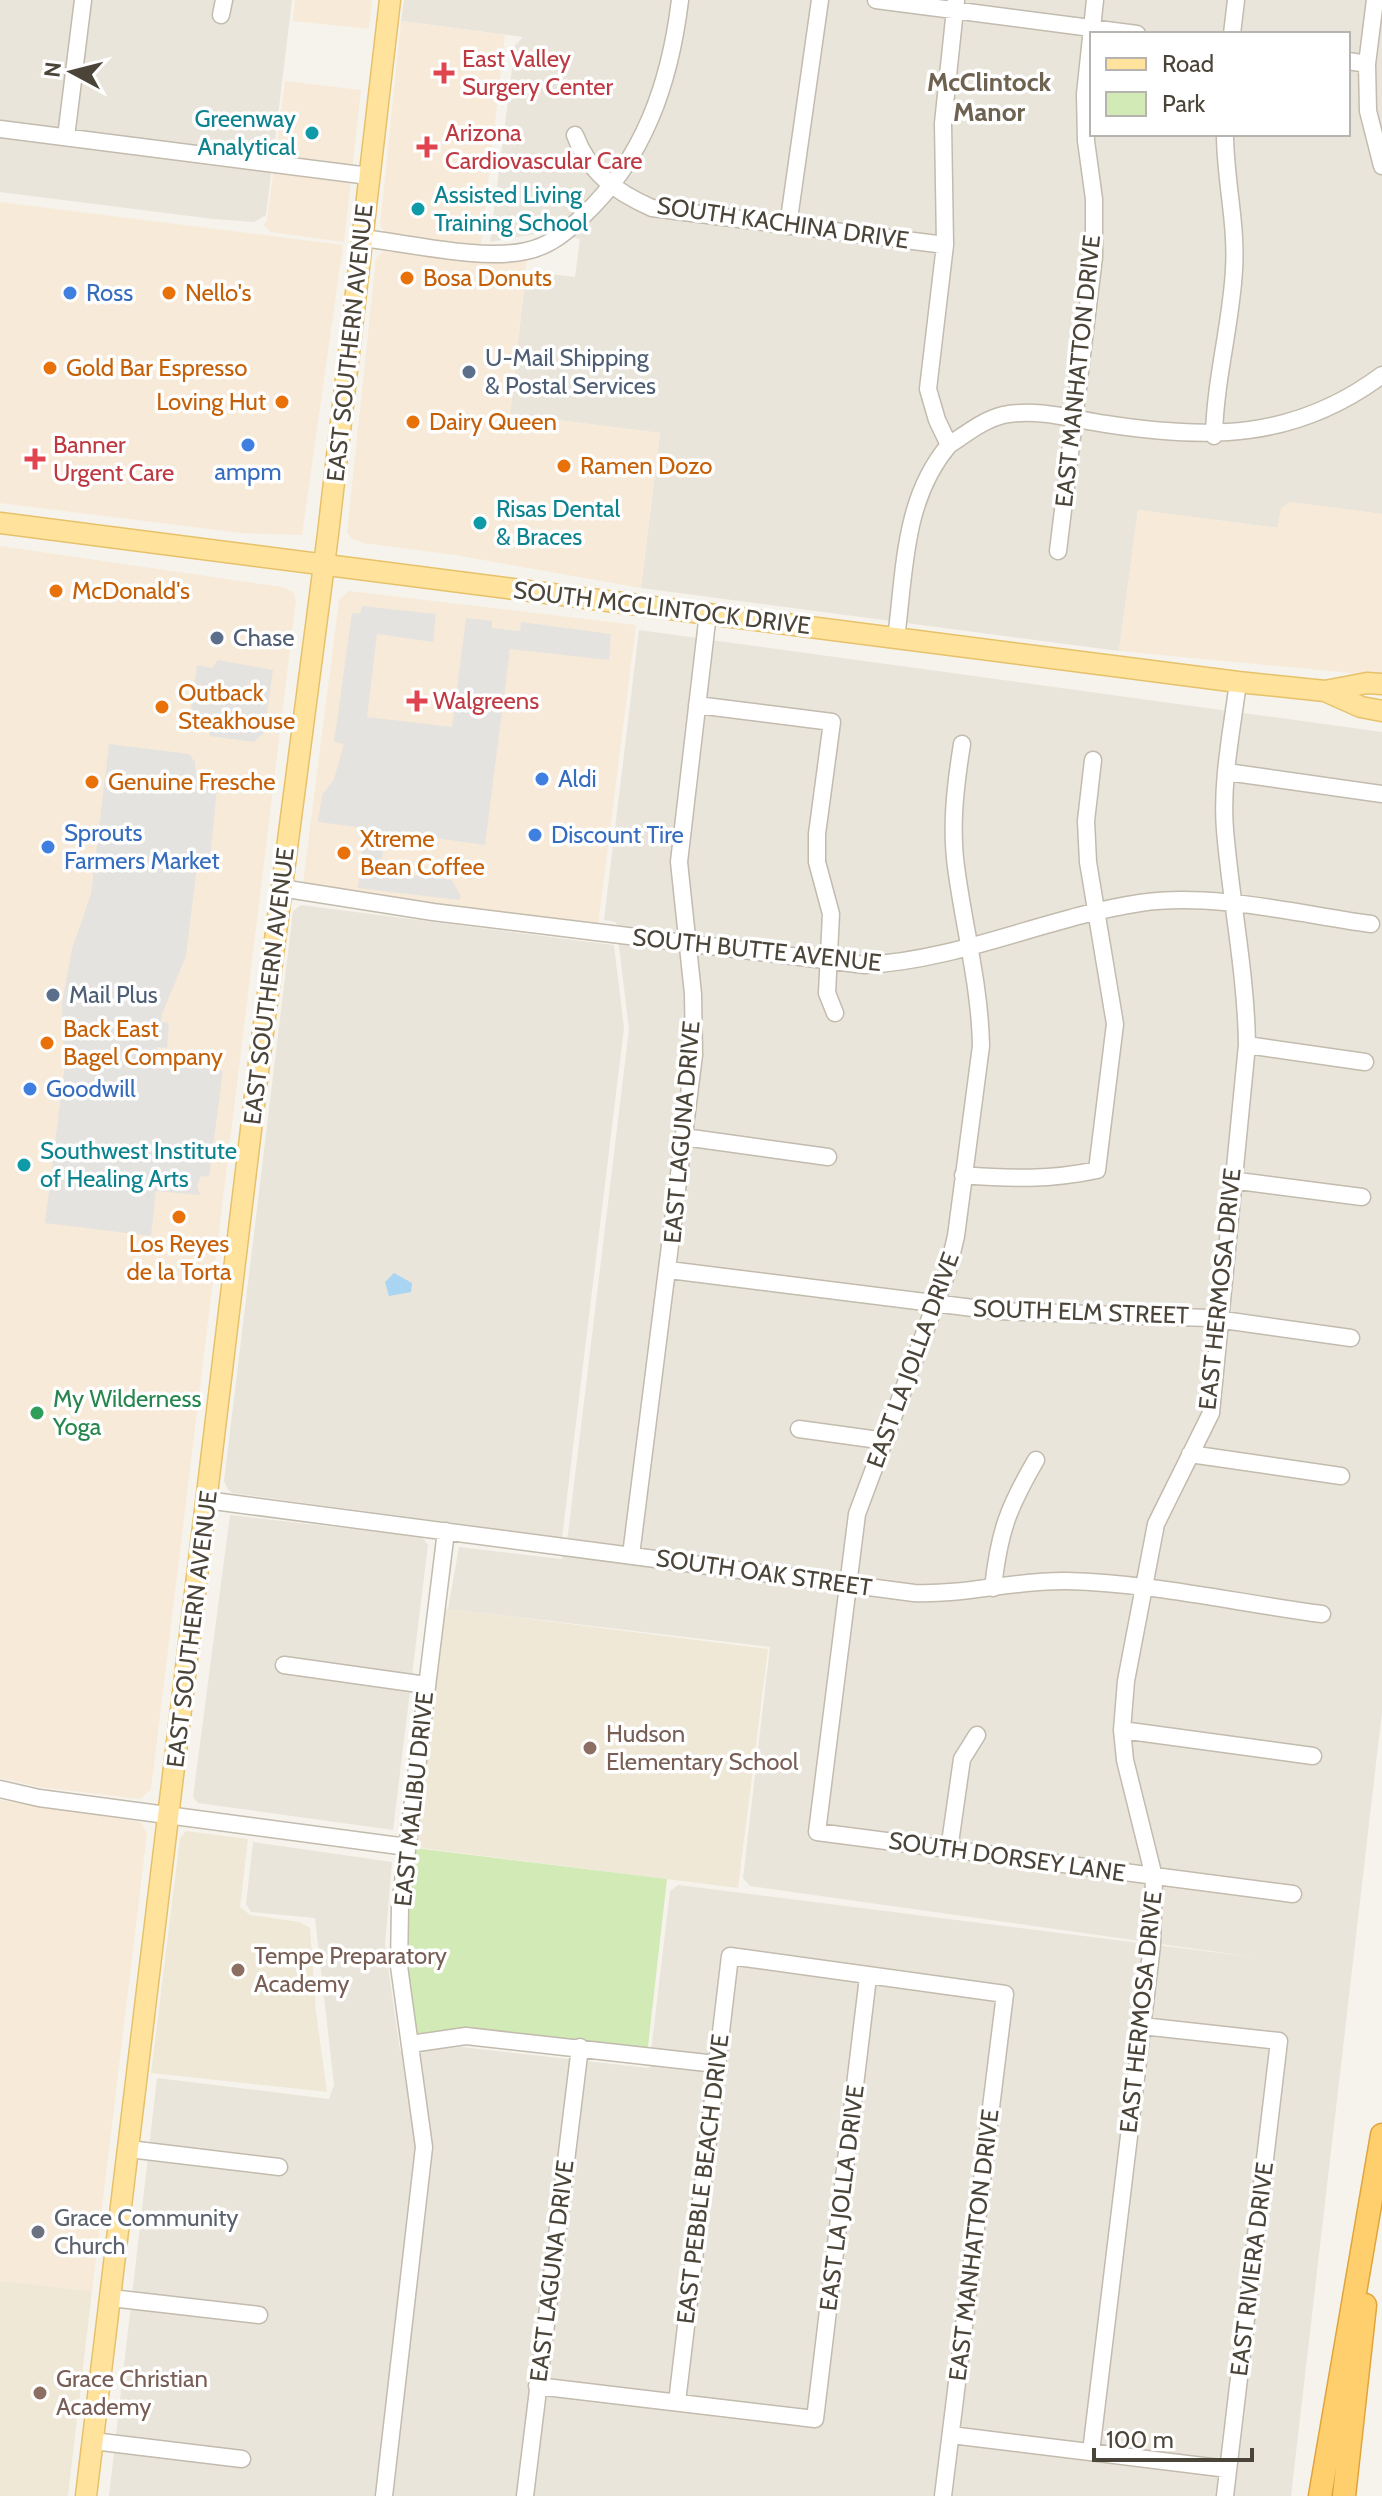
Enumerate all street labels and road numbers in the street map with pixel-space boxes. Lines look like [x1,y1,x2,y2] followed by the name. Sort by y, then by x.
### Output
[655,190,911,255] street label: SOUTH KACHINA DRIVE
[320,203,379,483] street label: EAST SOUTHERN AVENUE
[1049,233,1106,509] street label: EAST MANHATTON DRIVE
[512,575,812,640] street label: SOUTH MCCLINTOCK DRIVE
[237,846,300,1126] street label: EAST SOUTHERN AVENUE
[631,922,883,977] street label: SOUTH BUTTE AVENUE
[657,1019,706,1244] street label: EAST LAGUNA DRIVE
[1192,1167,1247,1411] street label: EAST HERMOSA DRIVE
[860,1248,965,1472] street label: EAST LA JOLLA DRIVE
[973,1293,1190,1330] street label: SOUTH ELM STREET
[160,1489,223,1769] street label: EAST SOUTHERN AVENUE
[654,1543,874,1602] street label: SOUTH OAK STREET
[388,1690,439,1908] street label: EAST MALIBU DRIVE
[887,1826,1127,1887] street label: SOUTH DORSEY LANE
[1113,1890,1168,2134] street label: EAST HERMOSA DRIVE
[670,2032,735,2326] street label: EAST PEBBLE BEACH DRIVE
[813,2083,870,2313] street label: EAST LA JOLLA DRIVE
[942,2107,1005,2383] street label: EAST MANHATTON DRIVE
[523,2158,580,2384] street label: EAST LAGUNA DRIVE
[1224,2160,1279,2378] street label: EAST RIVIERA DRIVE

